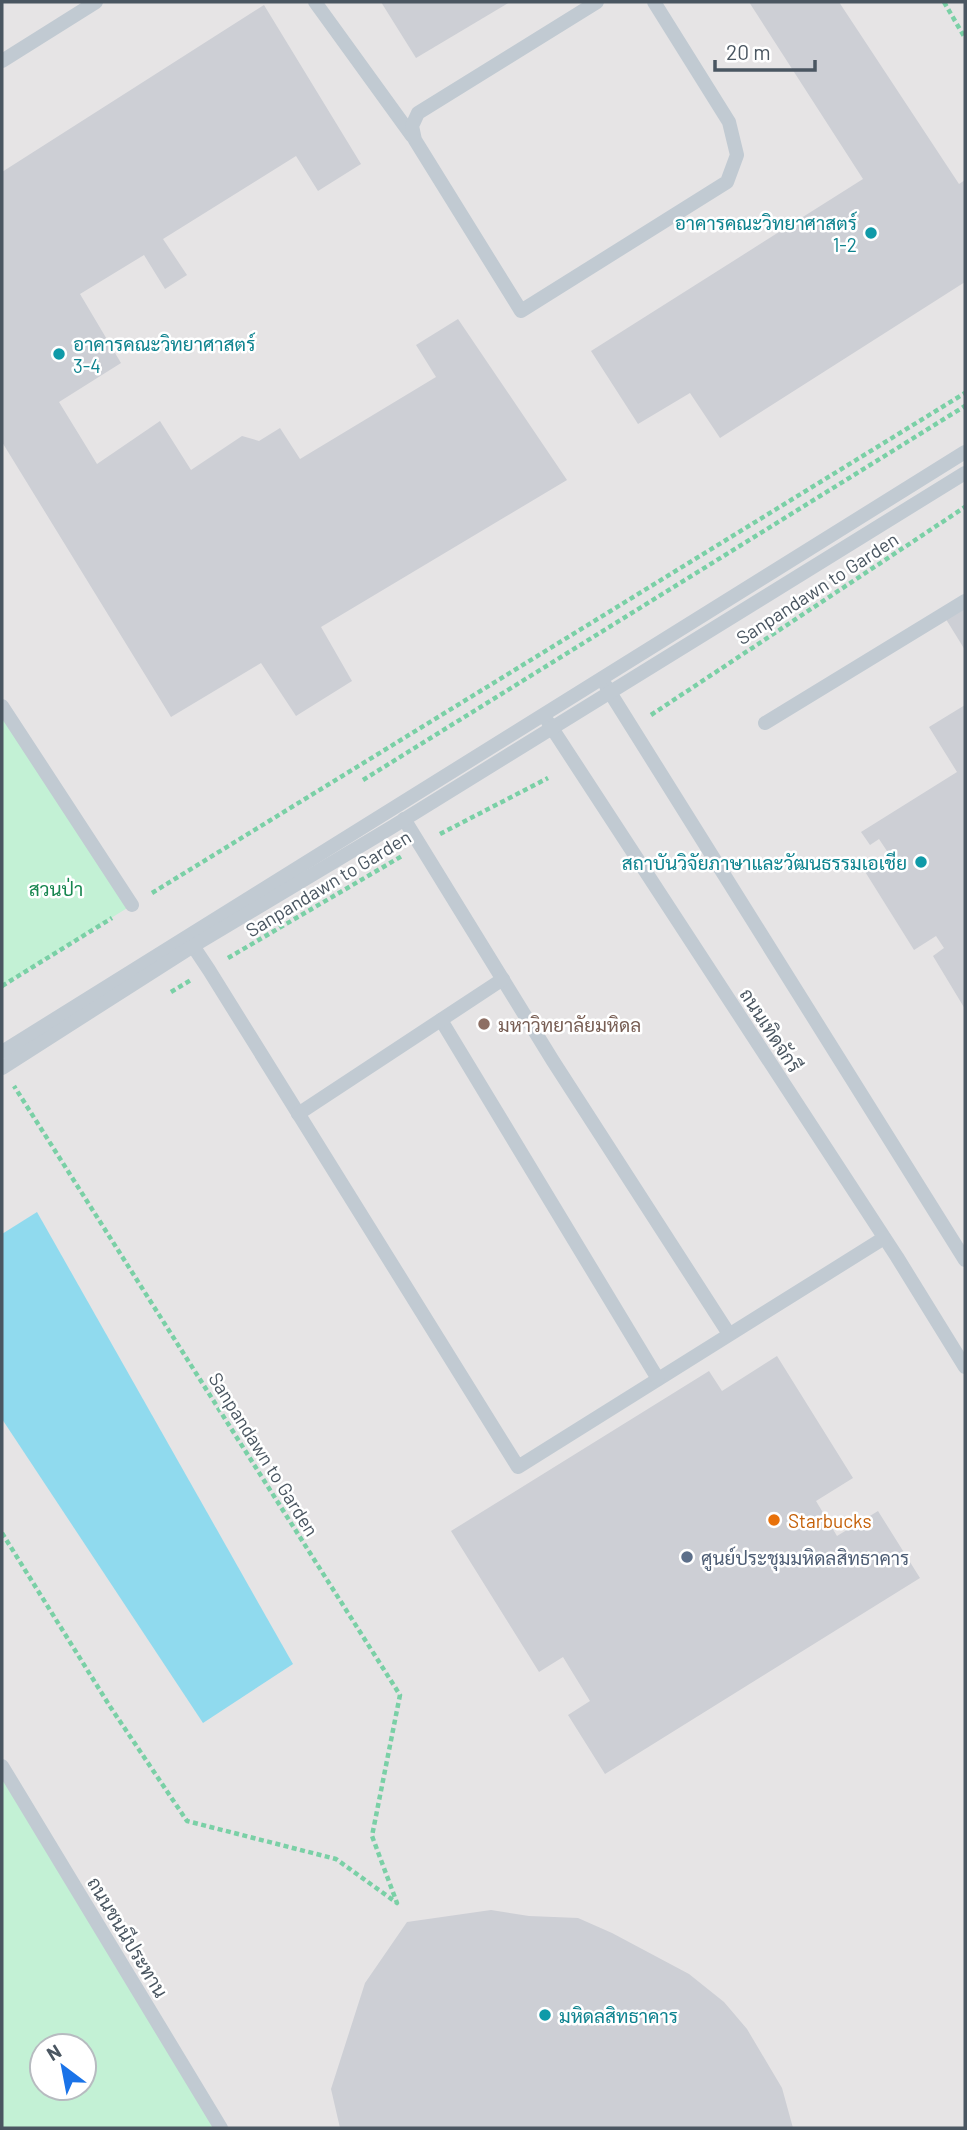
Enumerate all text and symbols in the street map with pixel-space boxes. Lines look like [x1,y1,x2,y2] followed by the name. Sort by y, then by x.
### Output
[715,28,815,72] scale bar
[726,39,771,64] text: 20 m
[675,211,857,256] place label: อาคารคณะวิทยาศาสตร์ 1-2
[863,225,879,241] marker: อาคารคณะวิทยาศาสตร์ 1-2
[73,332,255,377] place label: อาคารคณะวิทยาศาสตร์ 3-4
[51,346,67,362] marker: อาคารคณะวิทยาศาสตร์ 3-4
[732,527,902,649] street label: Sanpandawn to Garden
[241,825,415,941] street label: Sanpandawn to Garden
[622,851,907,874] place label: สถาบันวิจัยภาษาและวัฒนธรรมเอเชีย
[913,854,929,870] marker: สถาบันวิจัยภาษาและวัฒนธรรมเอเชีย
[29,877,83,900] park label: สวนป่า
[735,984,807,1076] street label: ถนนเทิดจักรี
[498,1013,641,1036] place label: มหาวิทยาลัยมหิดล
[476,1016,492,1032] marker: มหาวิทยาลัยมหิดล
[204,1368,324,1540] street label: Sanpandawn to Garden
[788,1509,872,1532] place label: Starbucks
[766,1512,782,1528] marker: Starbucks
[701,1546,909,1572] place label: ศูนย์ประชุมมหิดลสิทธาคาร
[679,1549,695,1565] marker: ศูนย์ประชุมมหิดลสิทธาคาร
[83,1873,173,2001] street label: ถนนชนนีประทาน
[559,2004,678,2027] place label: มหิดลสิทธาคาร
[537,2007,553,2023] marker: มหิดลสิทธาคาร
[28,2032,98,2102] north arrow
[42,2039,65,2065] text: N

